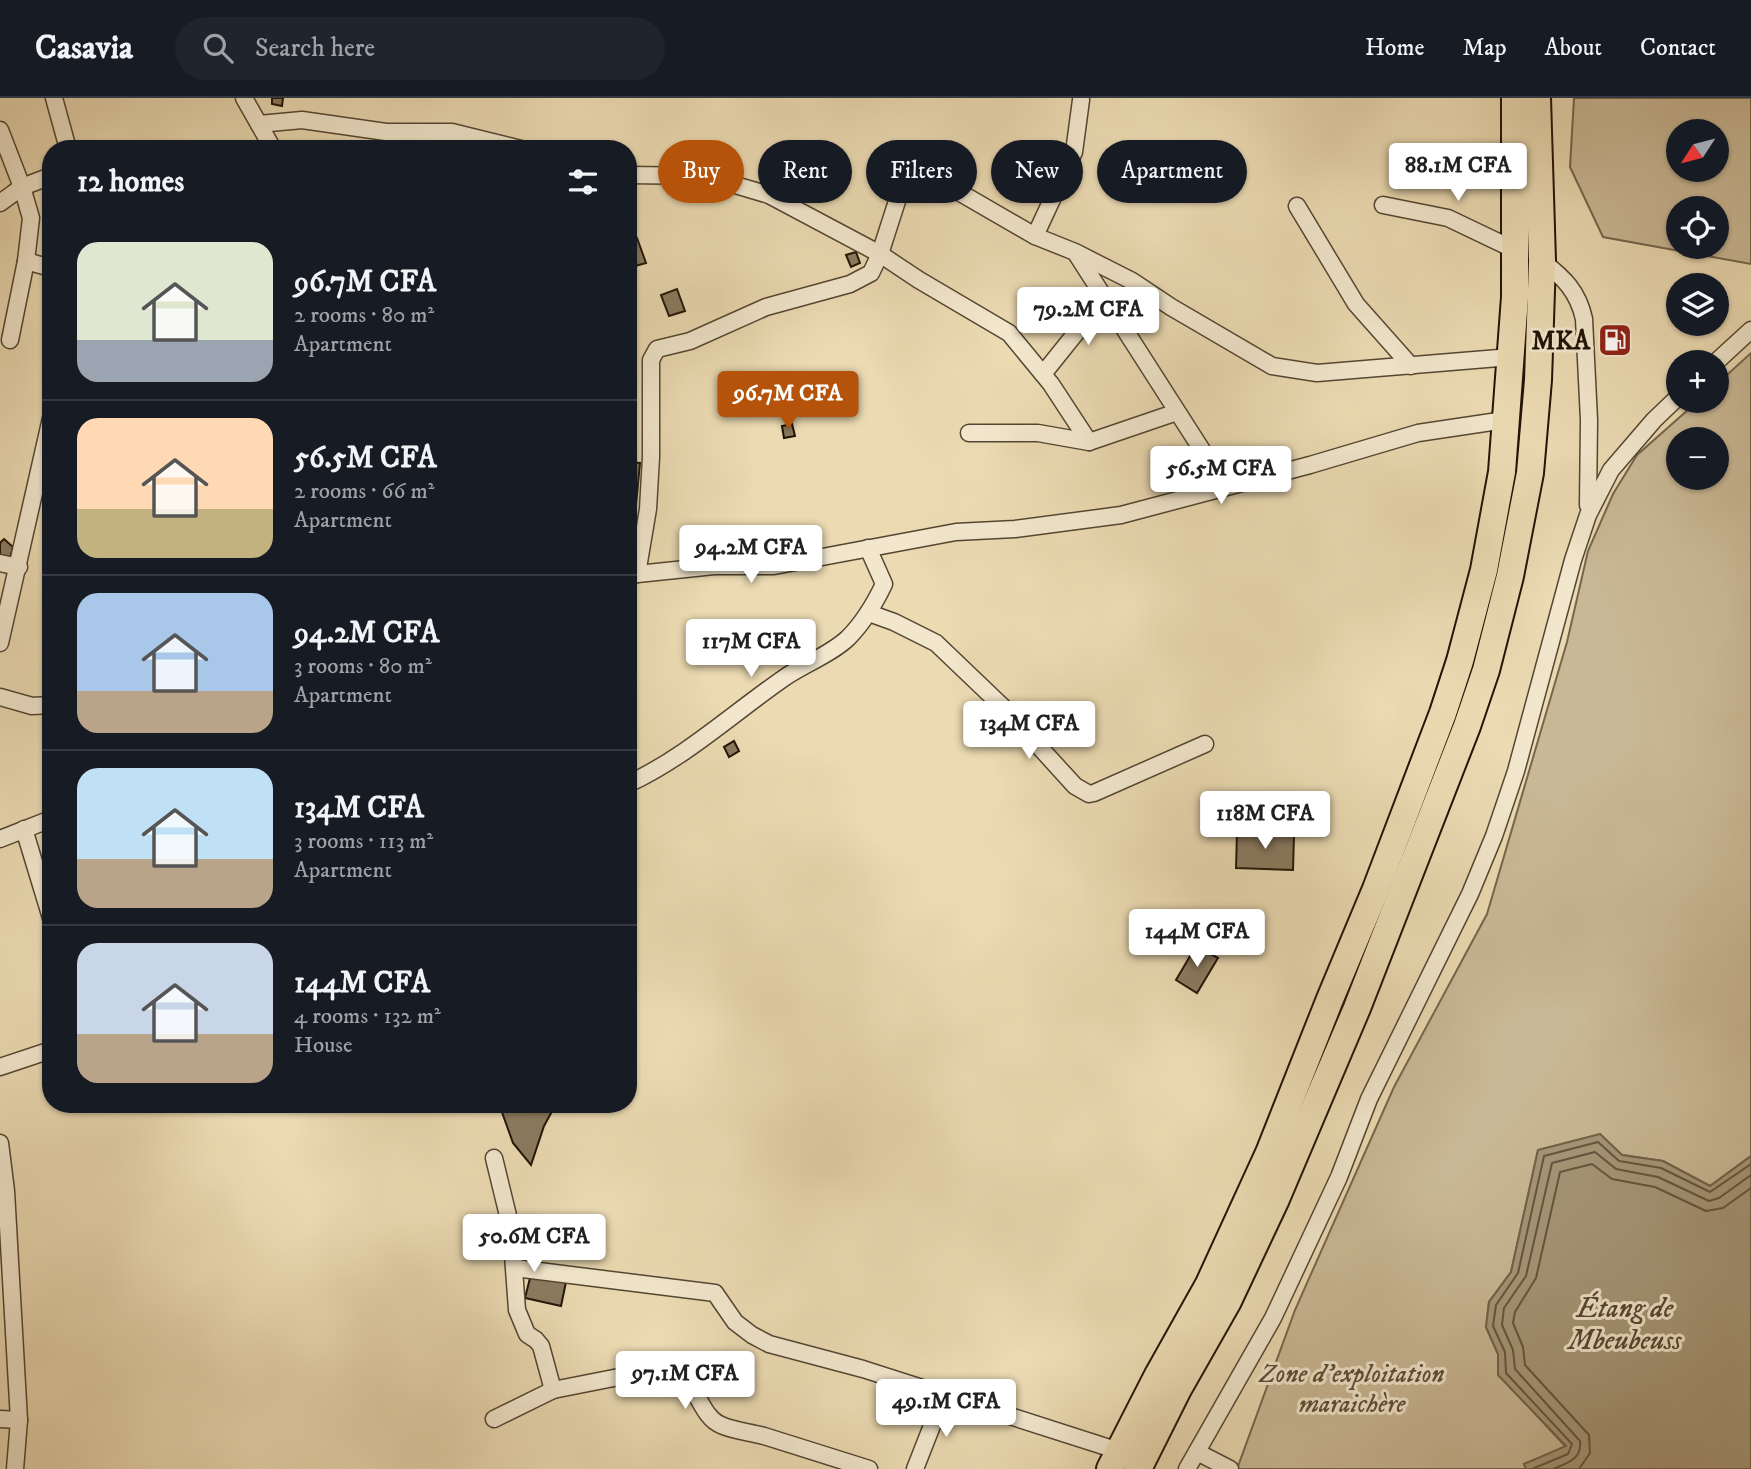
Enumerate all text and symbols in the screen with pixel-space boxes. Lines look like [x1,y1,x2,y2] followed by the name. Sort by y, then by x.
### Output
[175,17,665,80] search box
[35,28,133,69] text: Casavia
[199,29,237,67] icon: search
[255,32,375,65] text: Search here
[1365,33,1424,63] text: Home
[1462,33,1507,63] text: Map
[1545,33,1602,63] text: About
[1640,33,1716,63] text: Contact
[1666,119,1729,182] north arrow
[1666,119,1729,490] map controls
[658,140,744,203] chip: Buy
[758,140,852,203] chip: Rent
[866,140,977,203] chip: Filters
[991,140,1083,203] chip: New
[1097,140,1247,203] chip: Apartment
[1378,144,1538,203] pin: 88.1M CFA
[1405,151,1511,180] text: 88.1M CFA
[564,163,602,201] icon: filters
[77,164,184,201] text: 12 homes
[1666,196,1729,259] button: locate
[294,264,436,301] text: 96.7M CFA
[133,270,217,354] icon: home
[1666,273,1729,336] button: layers
[1008,288,1168,347] pin: 79.2M CFA
[1033,295,1143,324] text: 79.2M CFA
[294,301,434,330] text: 2 rooms · 80 m²
[1596,321,1634,359] fuel station icon: MKA
[1531,325,1591,358] place label: MKA
[294,330,392,359] text: Apartment
[1666,350,1729,413] button: +
[708,372,868,431] pin: 96.7M CFA
[733,379,843,408] text: 96.7M CFA
[1666,427,1729,490] button: −
[294,440,437,477] text: 56.5M CFA
[133,446,217,530] icon: home
[1141,446,1301,506] pin: 56.5M CFA
[1166,454,1276,483] text: 56.5M CFA
[294,477,434,506] text: 2 rooms · 66 m²
[294,506,392,535] text: Apartment
[671,526,831,585] pin: 94.2M CFA
[695,533,807,562] text: 94.2M CFA
[294,615,439,652] text: 94.2M CFA
[679,620,823,679] pin: 117M CFA
[133,621,217,705] icon: home
[702,627,800,656] text: 117M CFA
[294,652,432,681] text: 3 rooms · 80 m²
[294,681,392,710] text: Apartment
[957,702,1101,761] pin: 134M CFA
[979,709,1079,738] text: 134M CFA
[294,790,424,827] text: 134M CFA
[1193,792,1337,851] pin: 118M CFA
[133,796,217,880] icon: home
[1216,799,1314,828] text: 118M CFA
[294,827,433,856] text: 3 rooms · 113 m²
[294,856,392,885] text: Apartment
[1125,910,1269,969] pin: 144M CFA
[1145,917,1249,946] text: 144M CFA
[294,965,430,1002] text: 144M CFA
[133,971,217,1055] icon: home
[294,1002,441,1031] text: 4 rooms · 132 m²
[294,1031,352,1060] text: House
[454,1214,614,1274] pin: 50.6M CFA
[479,1222,589,1251] text: 50.6M CFA
[1566,1291,1682,1358] water label: Étang de Mbeubeuss
[605,1352,765,1411] pin: 97.1M CFA
[1258,1358,1444,1421] park label: Zone d'exploitation maraichère
[632,1359,738,1388] text: 97.1M CFA
[866,1380,1026,1439] pin: 49.1M CFA
[892,1387,1000,1416] text: 49.1M CFA

